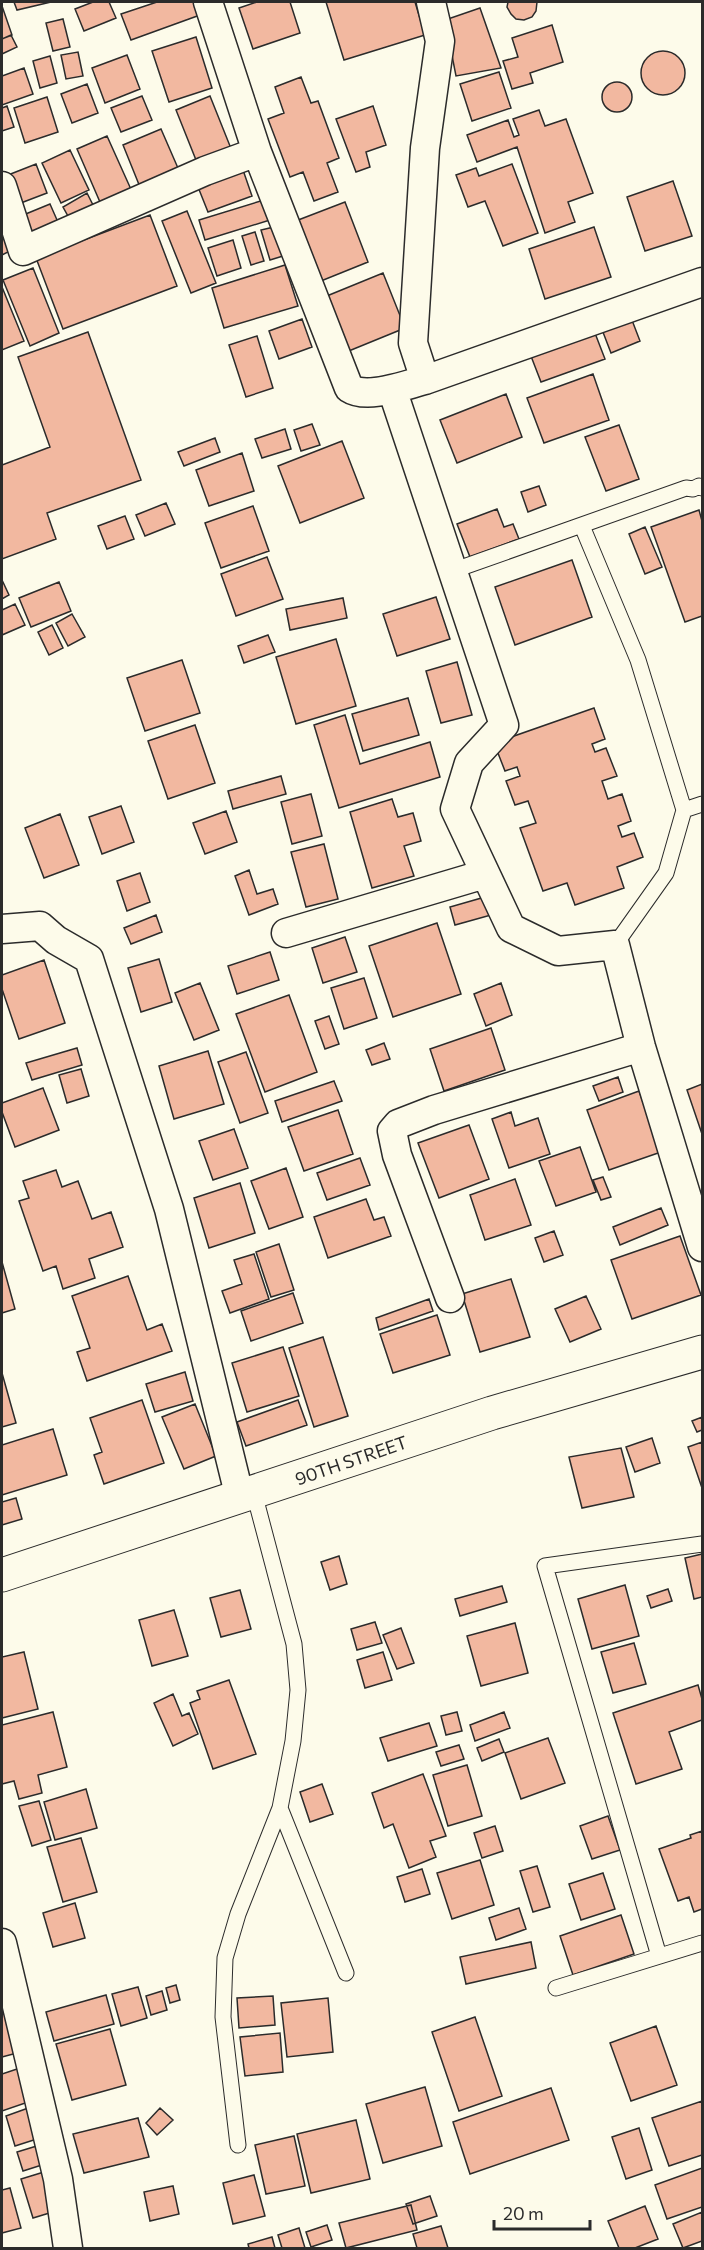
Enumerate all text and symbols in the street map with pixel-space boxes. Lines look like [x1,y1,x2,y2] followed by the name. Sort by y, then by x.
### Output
[292,1430,410,1490] street label: 90TH STREET
[494,2193,590,2231] scale bar
[503,2202,544,2224] text: 20 m

